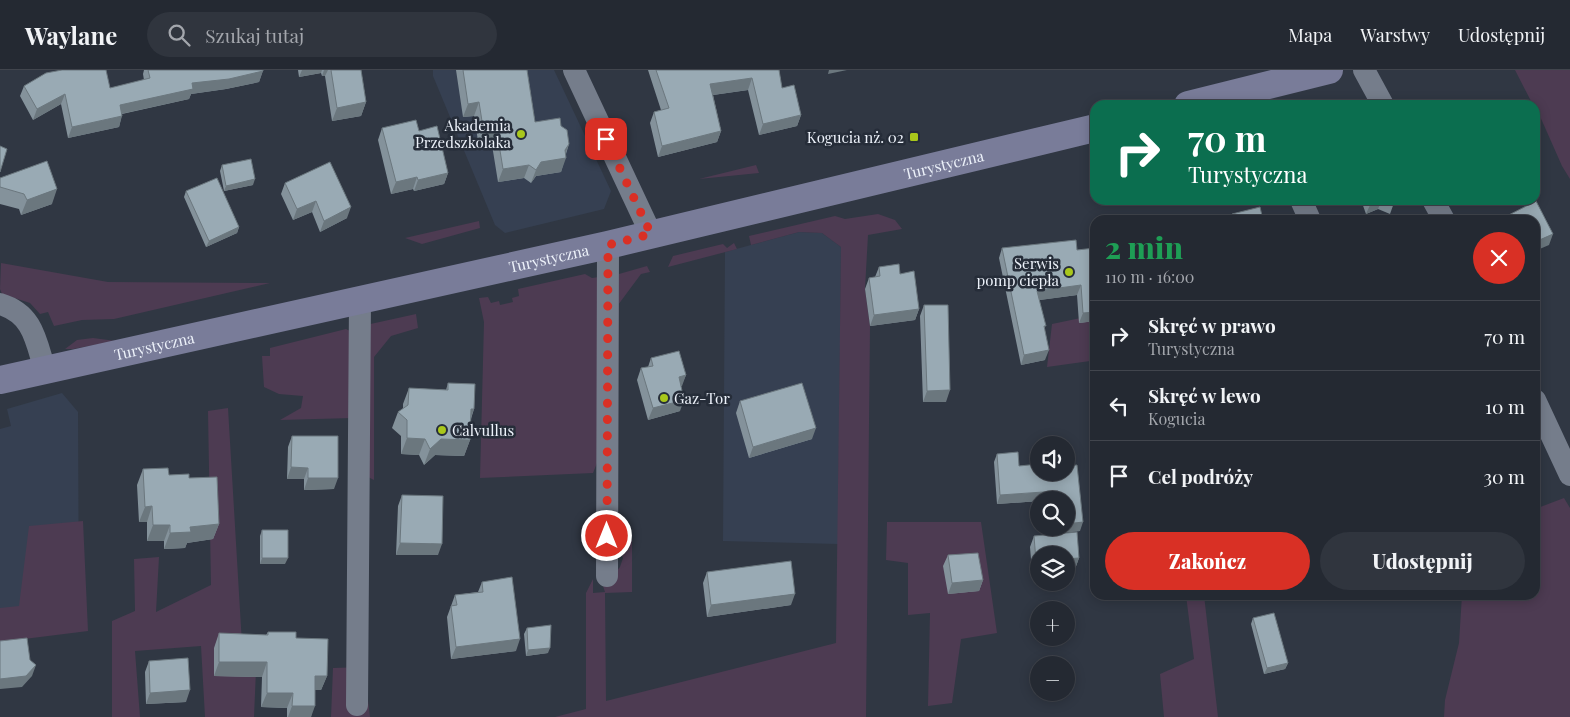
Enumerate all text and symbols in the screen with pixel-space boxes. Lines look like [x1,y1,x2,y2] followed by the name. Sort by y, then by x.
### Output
[147,12,497,57] search box
[25,19,117,51] text: Waylane
[165,21,193,49] icon: search
[205,22,304,48] text: Szukaj tutaj
[1288,23,1332,47] text: Mapa
[1360,23,1430,47] text: Warstwy
[1458,23,1545,47] text: Udostępnij
[1188,114,1266,161] text: 70 m
[415,115,512,152] place label: Akademia Przedszkolaka
[585,118,627,160] pin
[1105,120,1170,185] icon: right
[592,125,620,153] icon: arrive
[807,127,904,147] place label: Kogucia nż. 02
[515,128,527,140] marker: Akademia Przedszkolaka
[908,131,920,143] marker: Kogucia nż. 02
[902,145,986,184] street label: Turystyczna
[1188,159,1307,189] text: Turystyczna
[1105,227,1183,267] text: 2 min
[1473,232,1525,284] button: close
[507,239,591,277] street label: Turystyczna
[977,253,1060,290] place label: Serwis pomp ciepła
[1063,266,1075,278] marker: Serwis pomp ciepła
[1105,266,1194,287] text: 110 m · 16:00
[1148,312,1276,338] text: Skręć w prawo
[1105,322,1133,350] icon: right
[1484,323,1525,349] text: 70 m
[112,327,197,364] street label: Turystyczna
[1148,338,1235,359] text: Turystyczna
[1148,382,1261,408] text: Skręć w lewo
[674,388,730,408] place label: Gaz-Tor
[658,392,670,404] marker: Gaz-Tor
[1105,392,1133,420] icon: left
[1485,393,1525,419] text: 10 m
[1148,408,1205,429] text: Kogucia
[452,420,514,440] place label: Calvullus
[436,424,448,436] marker: Calvullus
[1030,436,1075,701] map controls
[1030,436,1075,481] button: sound
[1105,462,1133,490] icon: arrive
[1148,463,1253,489] text: Cel podróży
[1483,463,1525,489] text: 30 m
[1030,491,1075,536] button: search
[580,509,632,561] position arrow
[1105,532,1310,590] button: Zakończ
[1320,532,1525,590] button: Udostępnij
[1030,546,1075,591] button: layers
[1030,601,1075,646] button: +
[1030,656,1075,701] button: −

